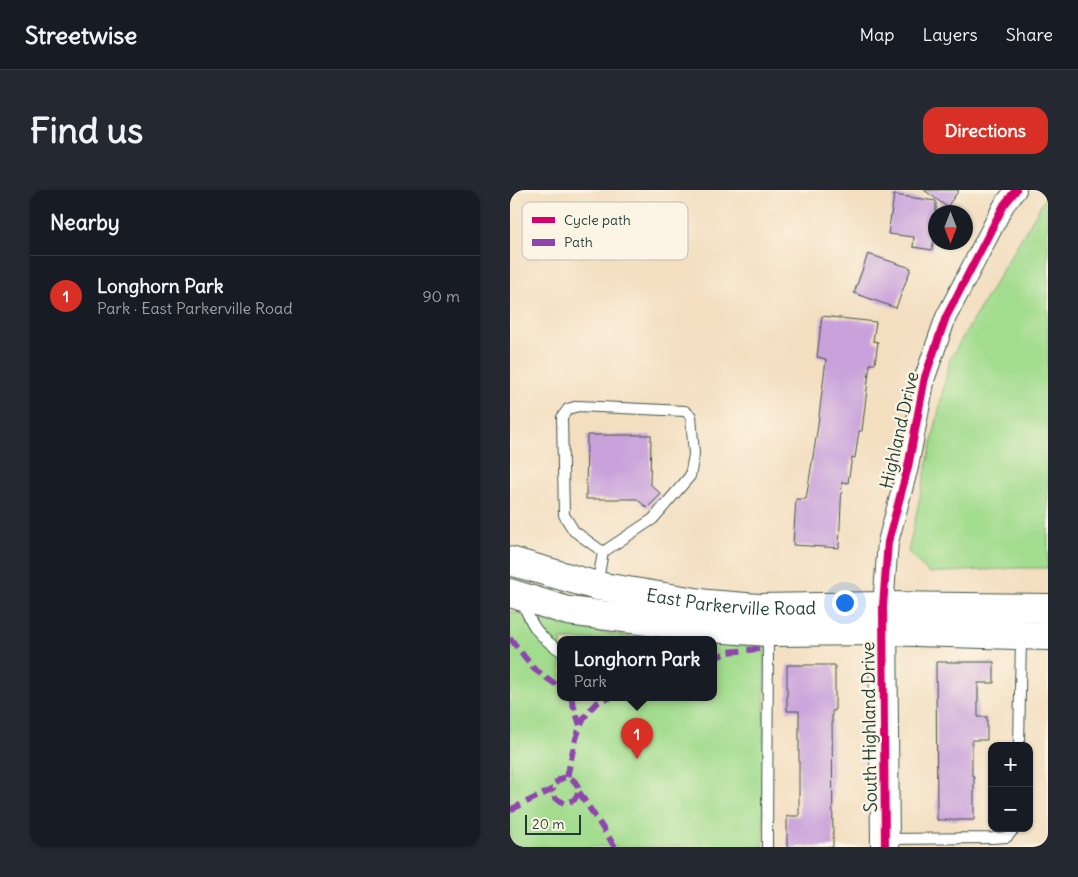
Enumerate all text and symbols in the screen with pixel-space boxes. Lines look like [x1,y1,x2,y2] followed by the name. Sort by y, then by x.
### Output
[25,20,137,50] text: Streetwise
[859,23,894,46] text: Map
[922,23,978,46] text: Layers
[1006,23,1053,46] text: Share
[923,107,1048,154] button: Directions
[30,108,143,152] text: Find us
[522,202,688,260] legend
[928,205,973,250] north arrow
[50,209,120,236] text: Nearby
[564,211,631,229] text: Cycle path
[564,233,593,251] text: Path
[97,274,224,298] text: Longhorn Park
[63,286,69,306] text: 1
[422,286,460,306] text: 90 m
[97,298,293,318] text: Park · East Parkerville Road
[874,369,924,491] street label: Highland Drive
[645,583,817,620] street label: East Parkerville Road
[832,590,858,616] your location
[557,636,717,701] popup
[856,641,882,813] street label: South Highland Drive
[574,647,700,671] text: Longhorn Park
[574,671,607,691] text: Park
[621,718,653,759] pin: 1
[988,742,1033,832] map controls
[988,742,1033,787] button: +
[988,787,1033,832] button: −
[525,812,581,835] scale bar
[532,815,565,833] text: 20 m

